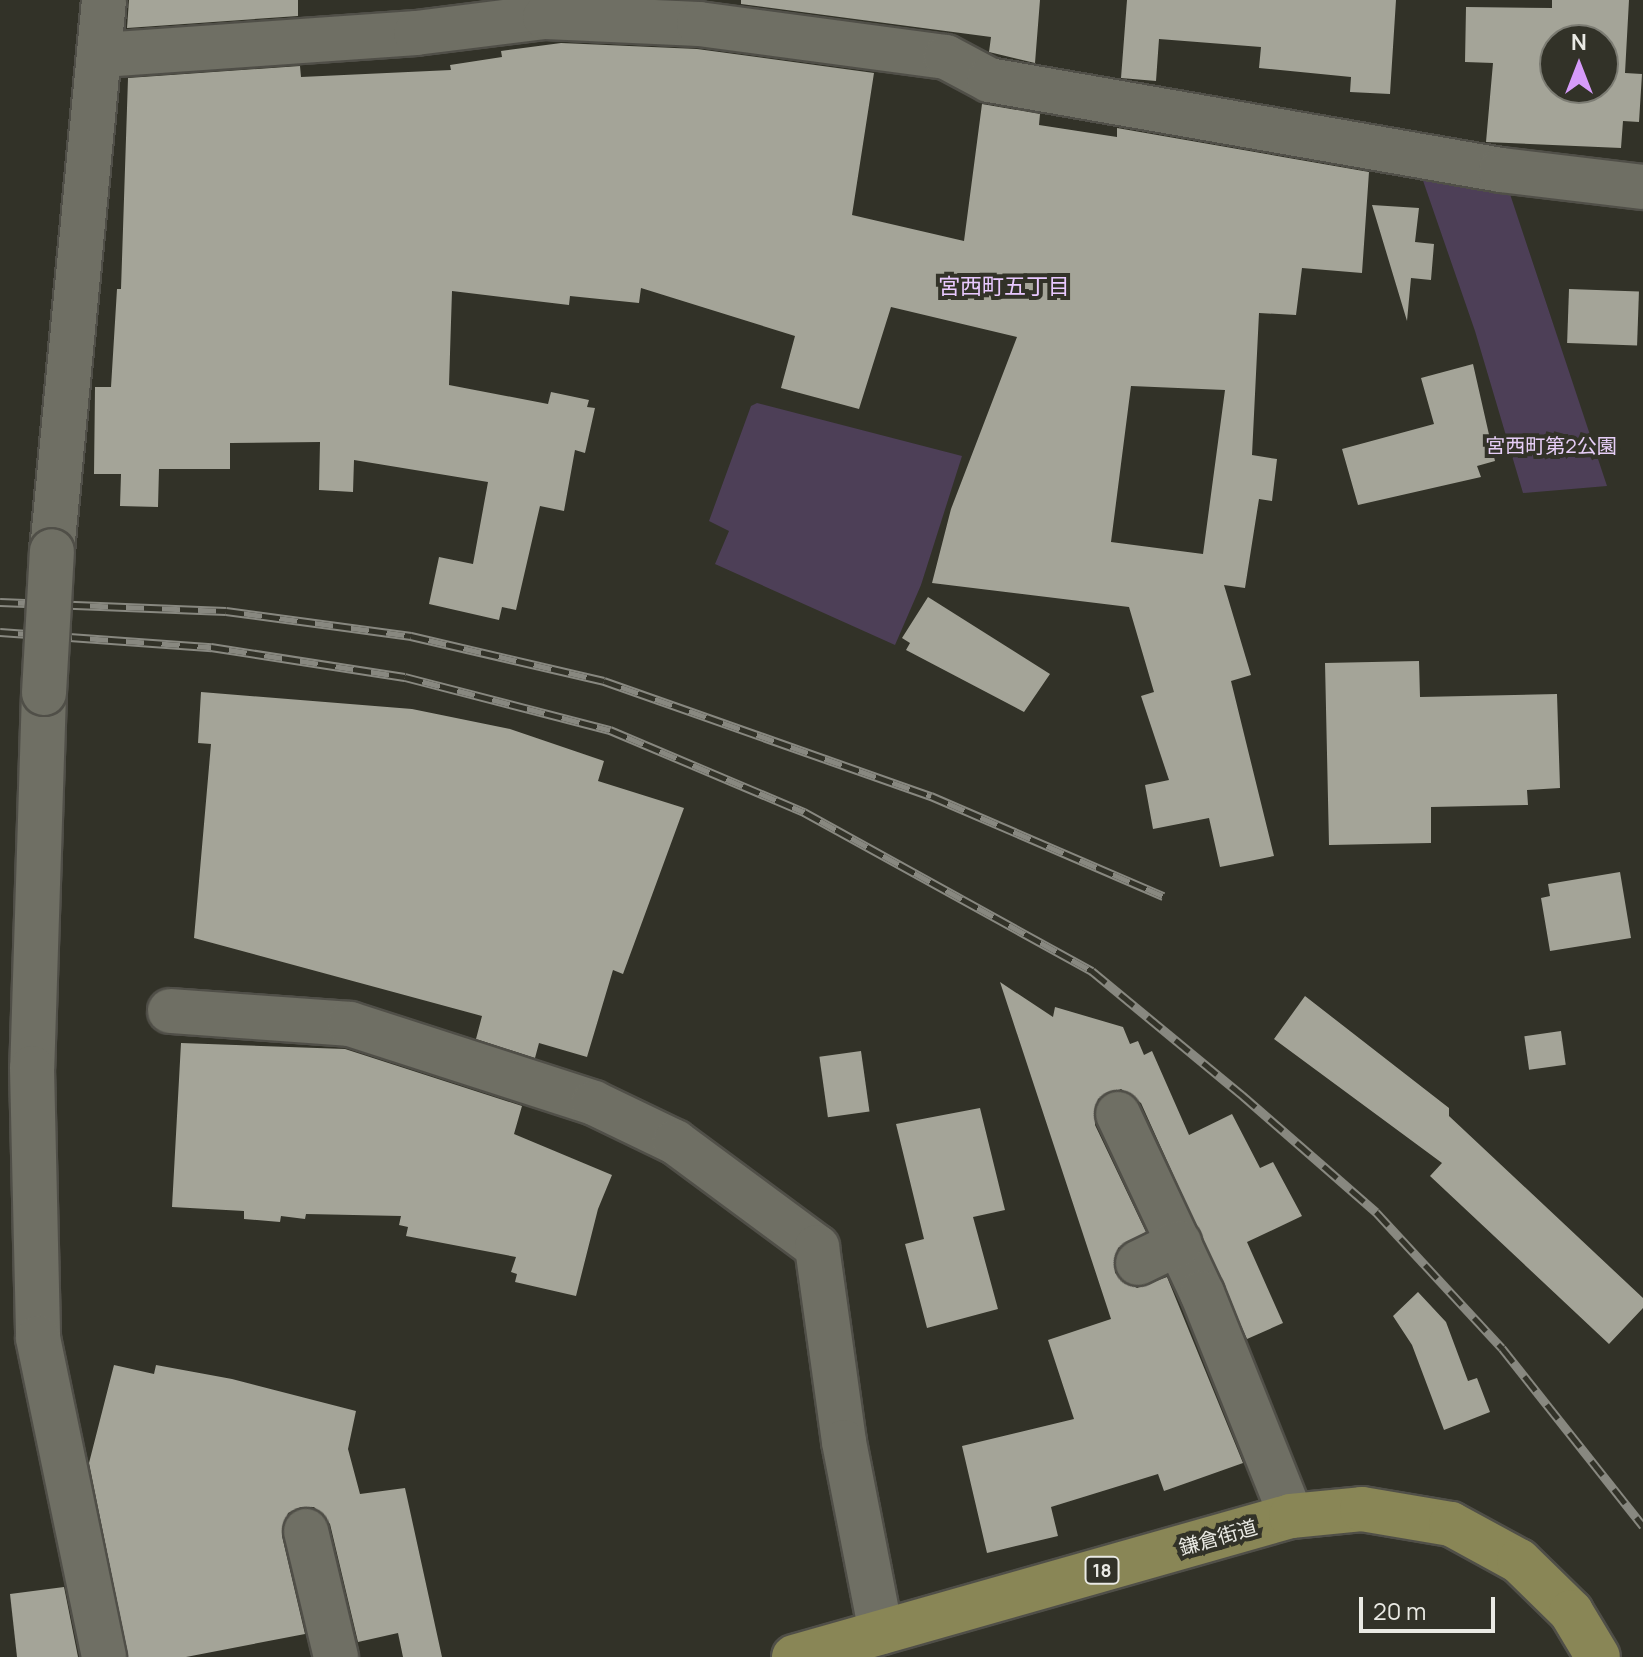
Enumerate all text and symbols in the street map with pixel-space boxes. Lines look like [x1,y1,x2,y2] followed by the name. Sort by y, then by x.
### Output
[1539,24,1619,104] north arrow
[1571,27,1587,57] text: N
[938,274,1070,300] district label: 宮西町五丁目
[1485,433,1617,457] park label: 宮西町第2公園
[1176,1514,1260,1560] street label: 鎌倉街道
[1084,1556,1120,1584] road number: 18
[1363,1581,1499,1631] scale bar
[1373,1594,1426,1627] text: 20 m

